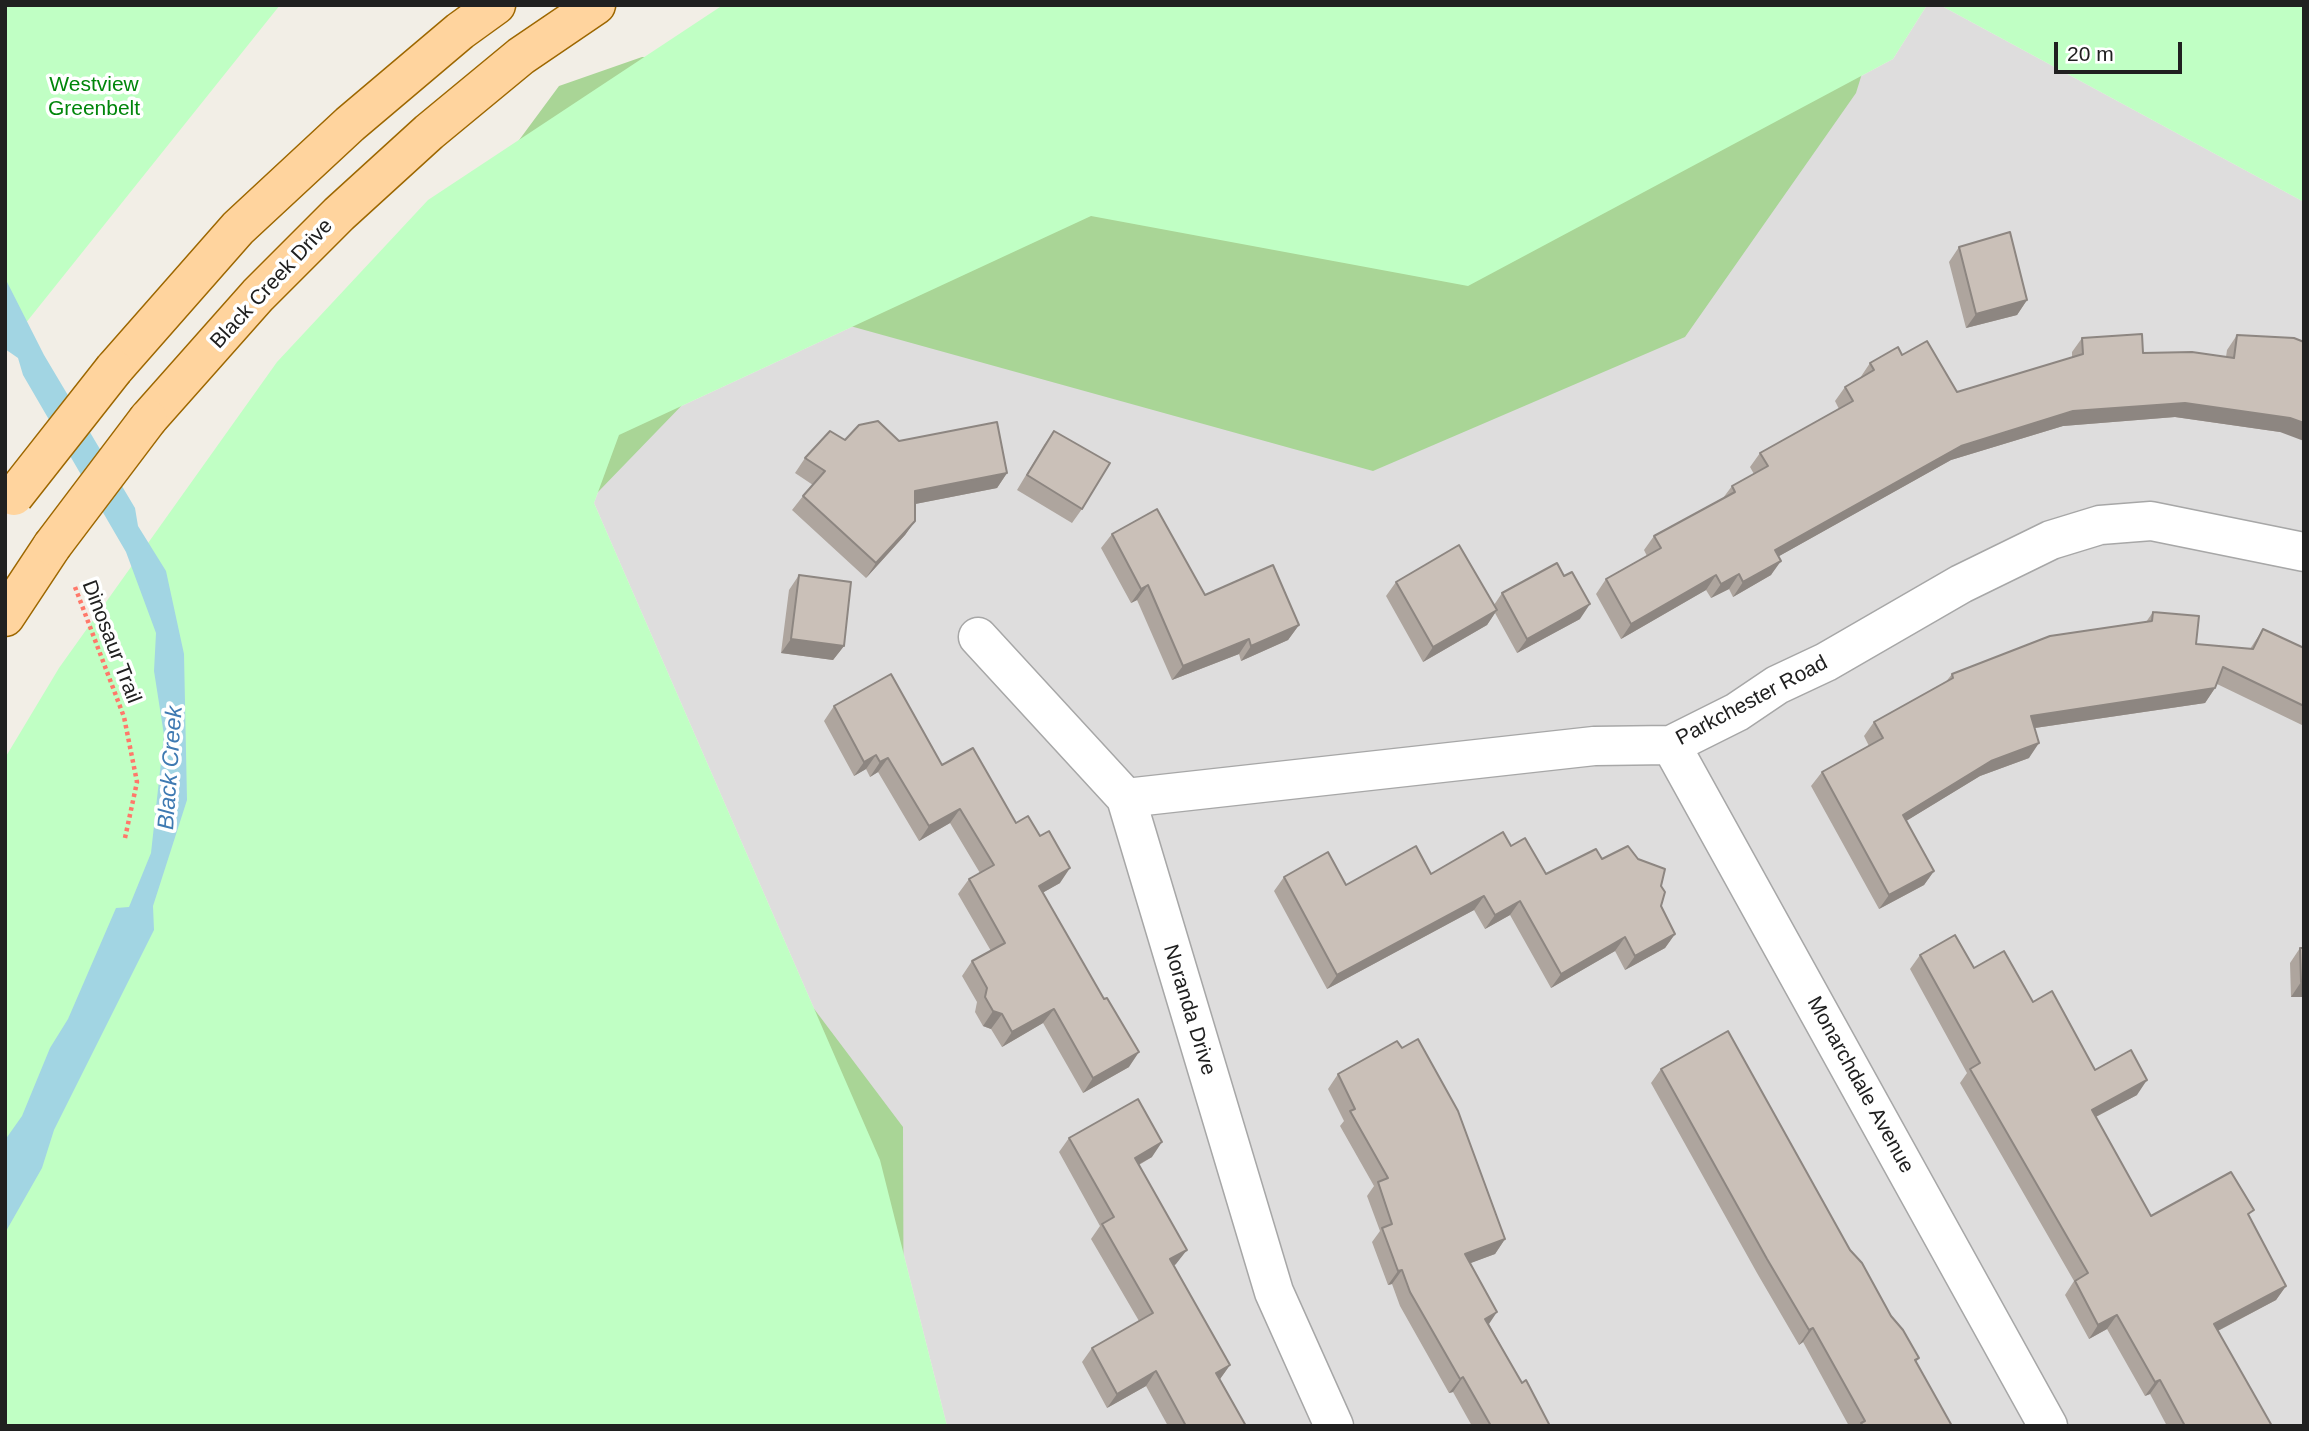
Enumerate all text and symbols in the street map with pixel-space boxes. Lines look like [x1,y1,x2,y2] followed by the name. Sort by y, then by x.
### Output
[2057,28,2185,72] scale bar
[2067,42,2114,65] text: 20 m
[48,72,140,122] park label: Westview Greenbelt
[205,214,339,354] street label: Black Creek Drive
[76,577,146,707] street label: Dinosaur Trail
[1672,650,1832,752] street label: Parkchester Road
[153,705,189,831] water label: Black Creek
[1157,942,1221,1078] street label: Noranda Drive
[1801,992,1919,1178] street label: Monarchdale Avenue

